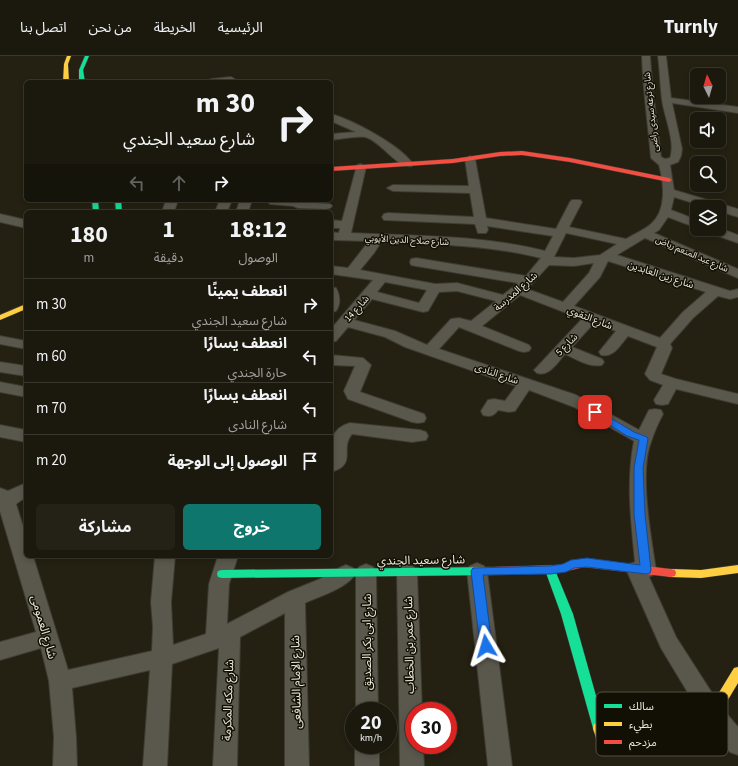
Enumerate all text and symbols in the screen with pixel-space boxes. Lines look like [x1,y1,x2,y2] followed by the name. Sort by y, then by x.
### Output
[664,14,718,41] text: Turnly
[20,18,66,38] text: اتصل بنا
[88,18,132,38] text: من نحن
[154,18,196,38] text: الخريطة
[218,18,263,38] text: الرئيسية
[690,68,726,104] north arrow
[690,68,726,236] map controls
[641,72,662,152] street label: شارع ترعه سيدى راضى
[196,83,255,123] text: 30 m
[269,96,321,148] icon: right
[690,112,726,148] button: sound
[123,127,255,152] text: شارع سعيد الجندي
[690,156,726,192] button: search
[126,172,148,194] icon: left
[168,172,190,194] icon: ahead
[210,172,232,194] icon: right
[690,200,726,236] button: layers
[162,212,175,247] text: 1
[229,212,287,247] text: 18:12
[70,217,108,252] text: 180
[365,232,449,249] street label: شارع صلاح الدين الأيوبي
[653,233,730,276] street label: شارع عبد المنعم رياض
[84,249,94,267] text: m
[154,249,183,267] text: دقيقة
[238,249,278,267] text: الوصول
[626,258,696,292] street label: شارع زين العابدين
[491,269,541,315] street label: شارع المدرسة
[207,281,287,302] text: انعطف يمينًا
[341,292,373,325] street label: شارع 14
[36,294,66,315] text: 30 m
[299,294,321,316] icon: right
[565,303,614,333] street label: شارع التقوي
[192,312,287,330] text: شارع سعيد الجندي
[552,330,581,359] street label: شارع 5
[203,333,287,354] text: انعطف يسارًا
[36,346,66,367] text: 60 m
[299,346,321,368] icon: left
[473,360,520,388] street label: شارع النادى
[227,364,287,382] text: حارة الجندي
[203,385,287,406] text: انعطف يسارًا
[578,395,612,429] pin
[36,398,66,419] text: 70 m
[299,398,321,420] icon: left
[584,401,606,423] icon: arrive
[228,416,287,434] text: شارع النادى
[36,450,66,471] text: 20 m
[299,450,321,472] icon: arrive
[168,451,287,472] text: الوصول إلى الوجهة
[36,504,175,550] button: مشاركة
[183,504,321,550] button: خروج
[377,551,465,571] street label: شارع سعيد الجندي
[26,593,61,661] street label: شارع العمومى
[359,594,376,690] street label: شارع ابى بكر الصديق
[400,596,419,694] street label: شارع عمر بن الخطاب
[465,625,507,667] position arrow
[287,635,306,729] street label: شارع الإمام الشافعى
[219,659,238,741] street label: شارع مكه المكرمة
[596,692,728,756] legend
[629,699,654,714] text: سالك
[405,702,457,754] speed limit sign: 30
[360,709,382,737] text: 20
[629,717,652,734] text: بطيء
[360,731,382,745] text: km/h
[629,735,657,751] text: مزدحم

